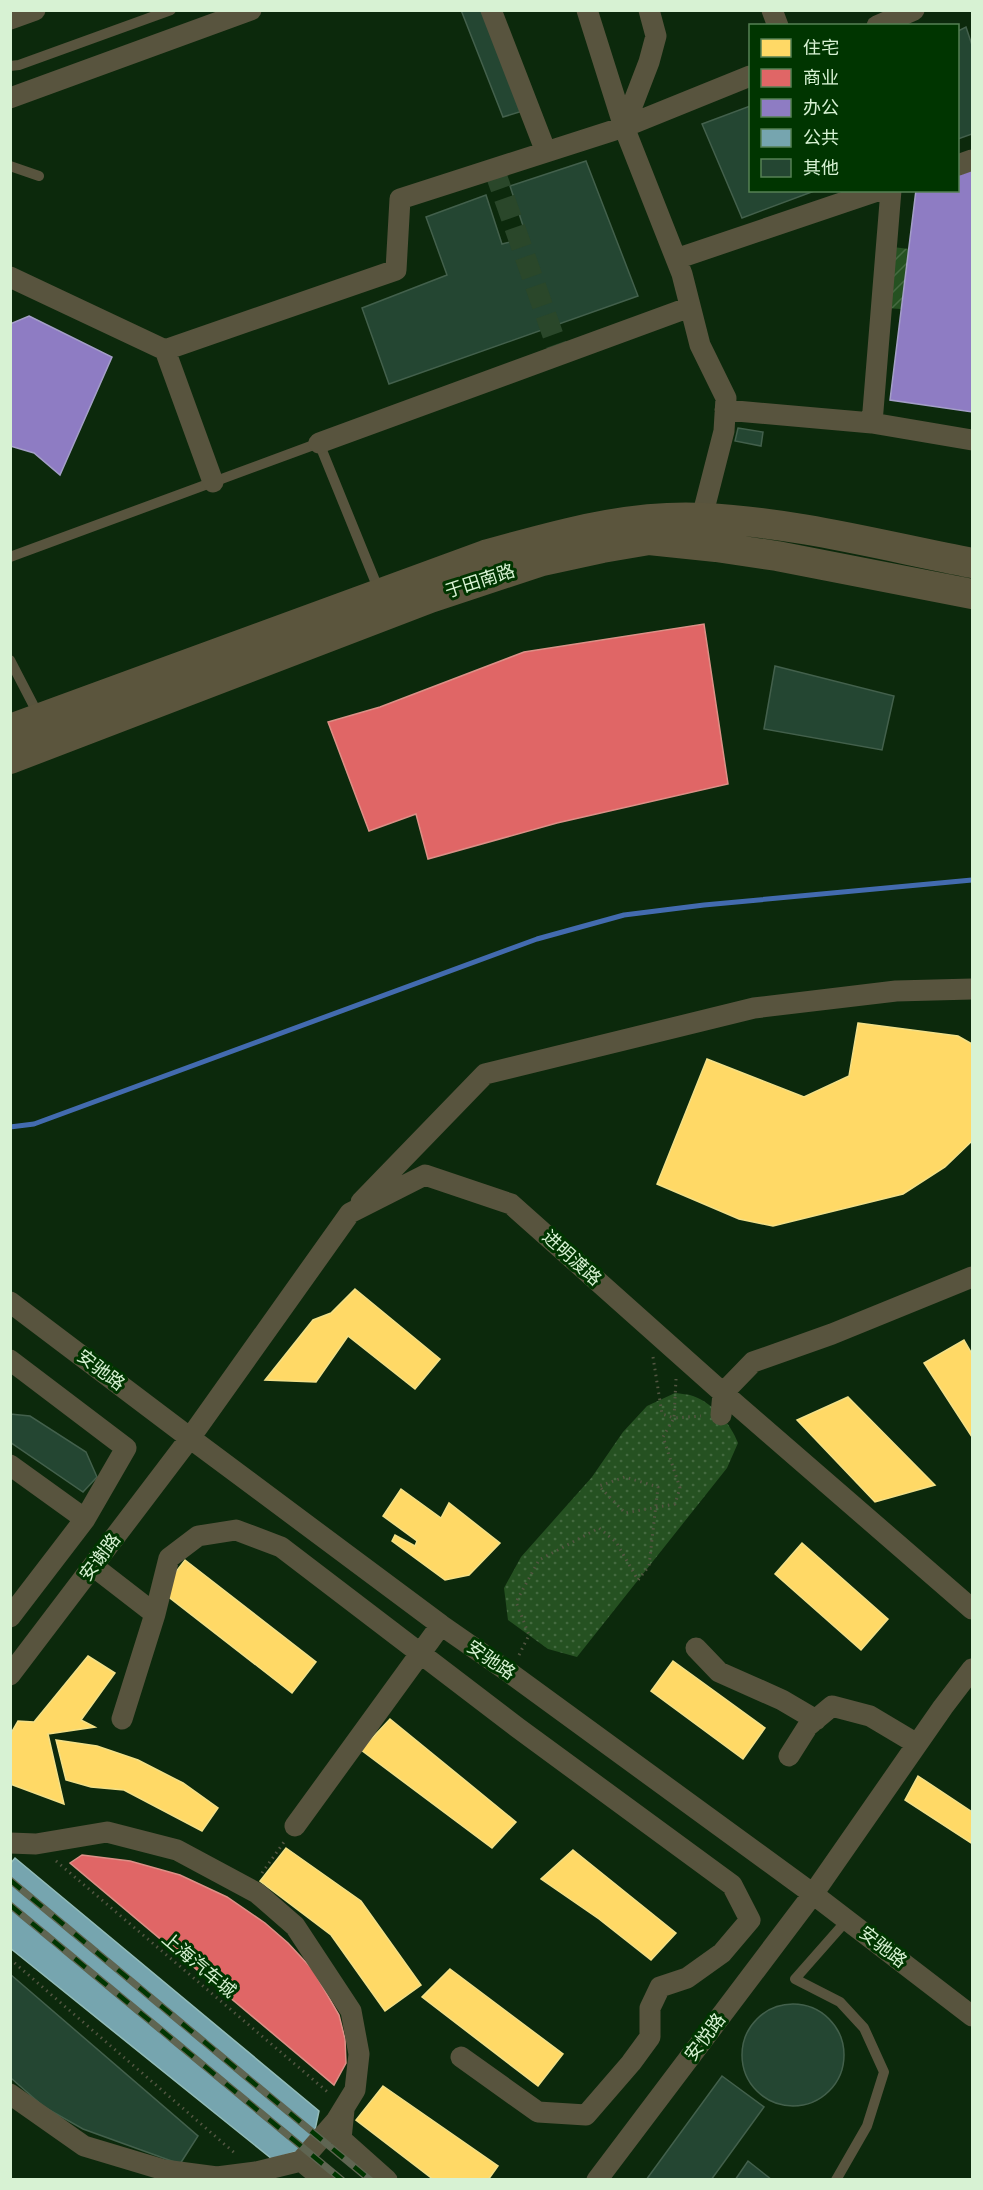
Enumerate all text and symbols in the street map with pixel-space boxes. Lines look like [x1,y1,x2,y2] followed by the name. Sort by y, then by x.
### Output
[749,24,959,192] legend
[803,37,839,59] text: 住宅
[803,67,839,89] text: 商业
[803,97,839,119] text: 办公
[803,127,839,149] text: 公共
[803,157,839,179] text: 其他
[442,559,518,603] street label: 于田南路
[538,1226,606,1290] street label: 进明渡路
[73,1345,129,1395] street label: 安驰路
[75,1529,125,1585] street label: 安谢路
[463,1636,519,1684] street label: 安驰路
[855,1922,911,1972] street label: 安驰路
[157,1928,241,2002] street label: 上海汽车城
[680,2009,730,2065] street label: 安悦路

